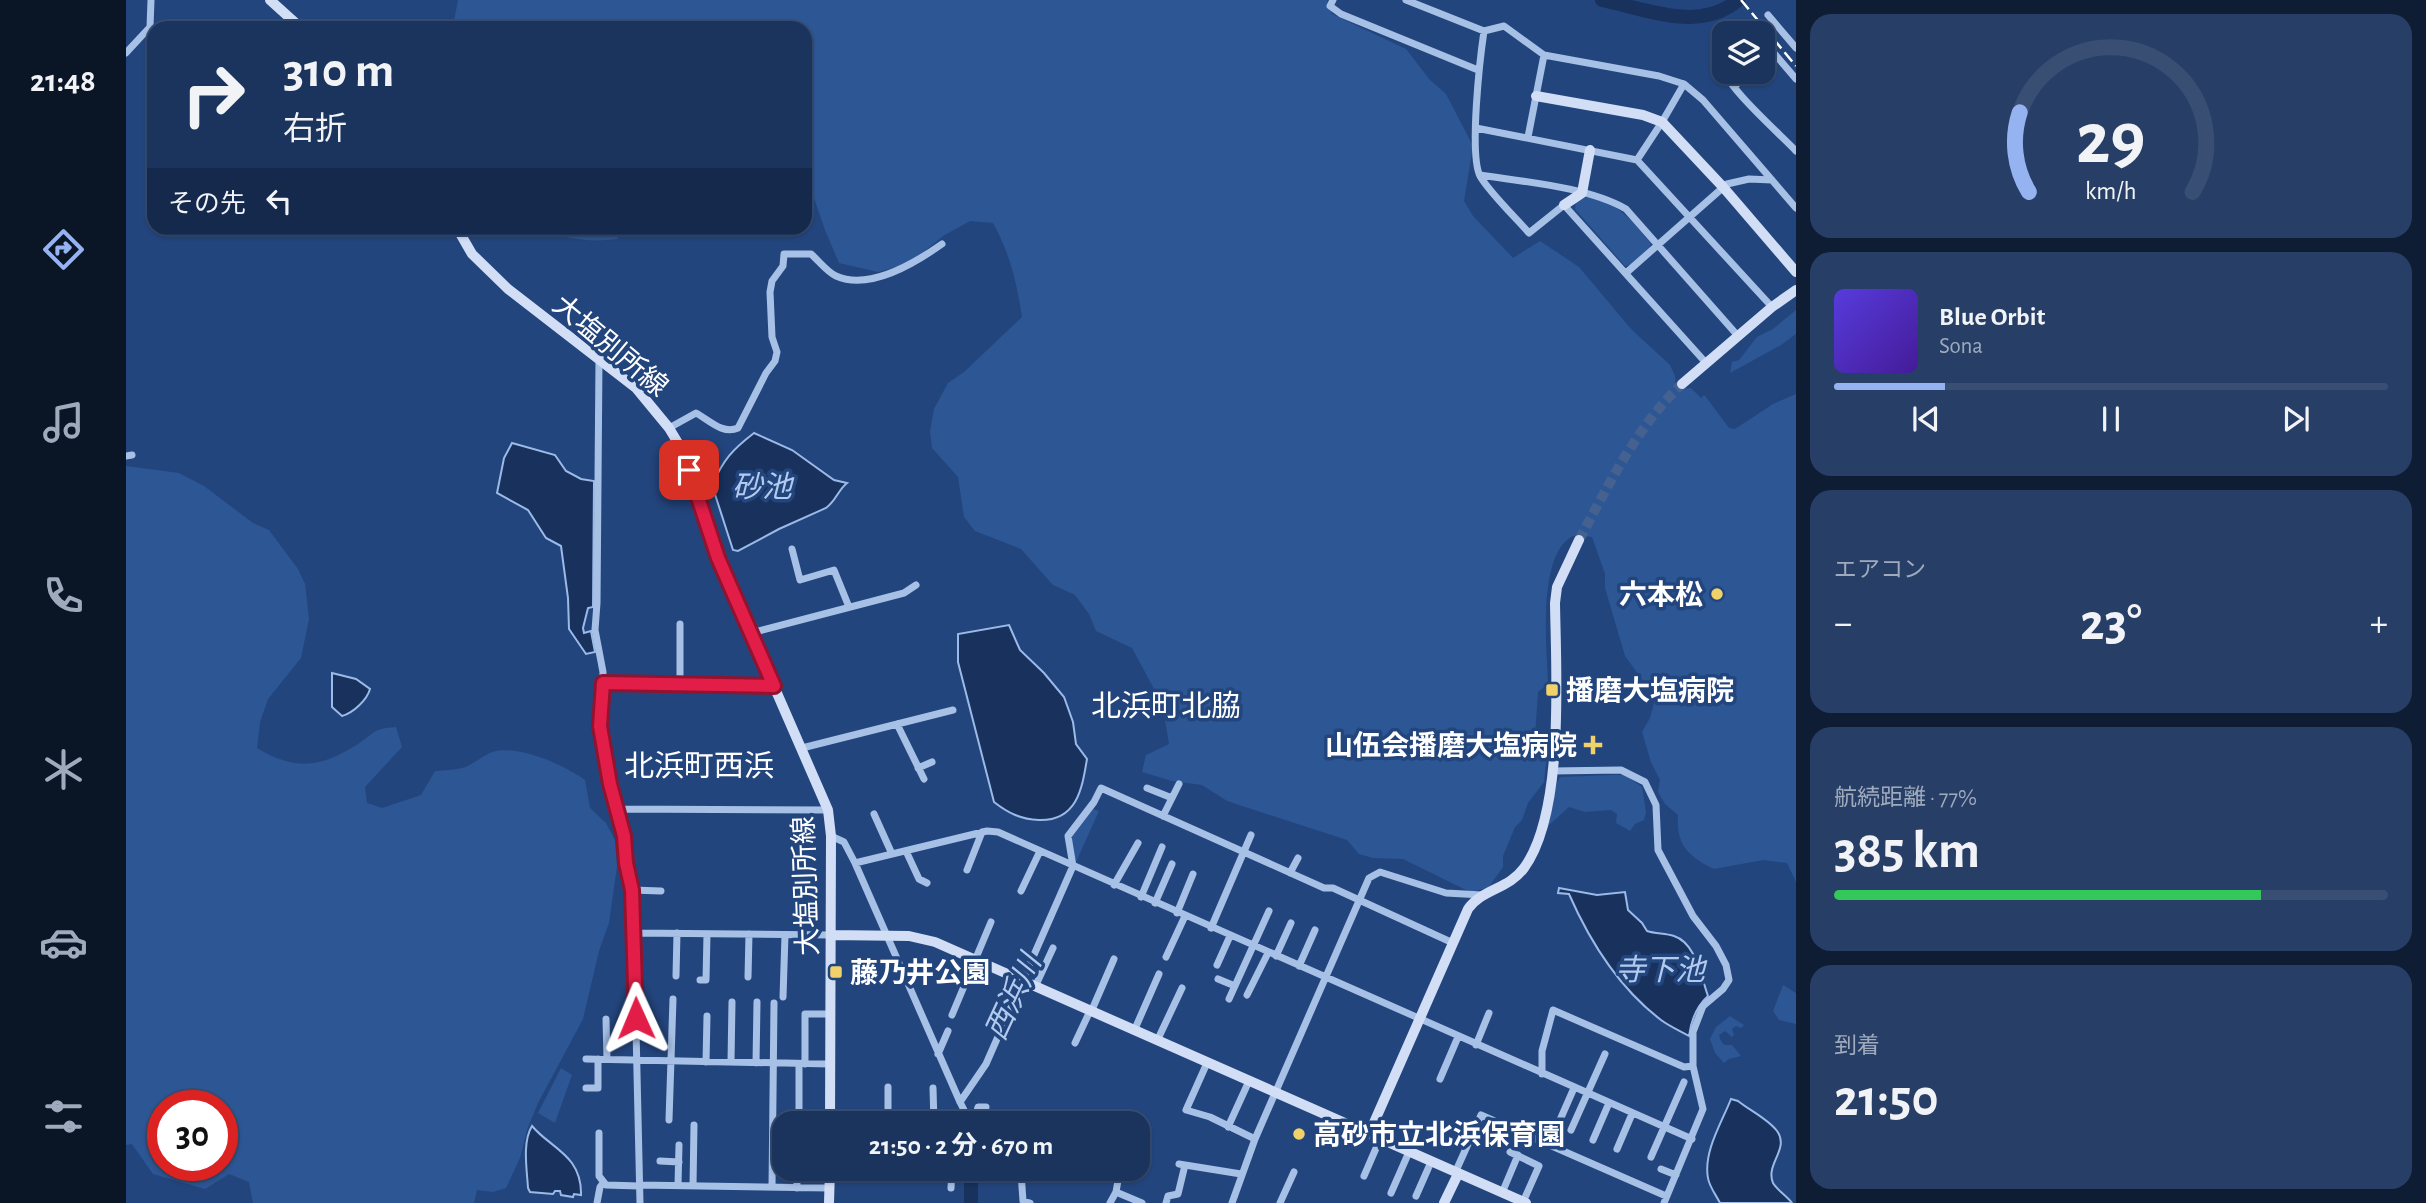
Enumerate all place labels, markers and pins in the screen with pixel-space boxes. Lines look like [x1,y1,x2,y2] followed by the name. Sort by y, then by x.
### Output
[659,440,719,500] pin
[1619,580,1703,610] place label: 六本松
[1709,586,1725,602] marker: 六本松
[1566,676,1734,706] place label: 播磨大塩病院
[1544,682,1560,698] marker: 播磨大塩病院
[1325,731,1577,761] place label: 山伍会播磨大塩病院
[1583,735,1603,755] marker: 山伍会播磨大塩病院
[850,958,990,988] place label: 藤乃井公園
[828,964,844,980] marker: 藤乃井公園
[1313,1120,1565,1150] place label: 高砂市立北浜保育園
[1291,1126,1307,1142] marker: 高砂市立北浜保育園

